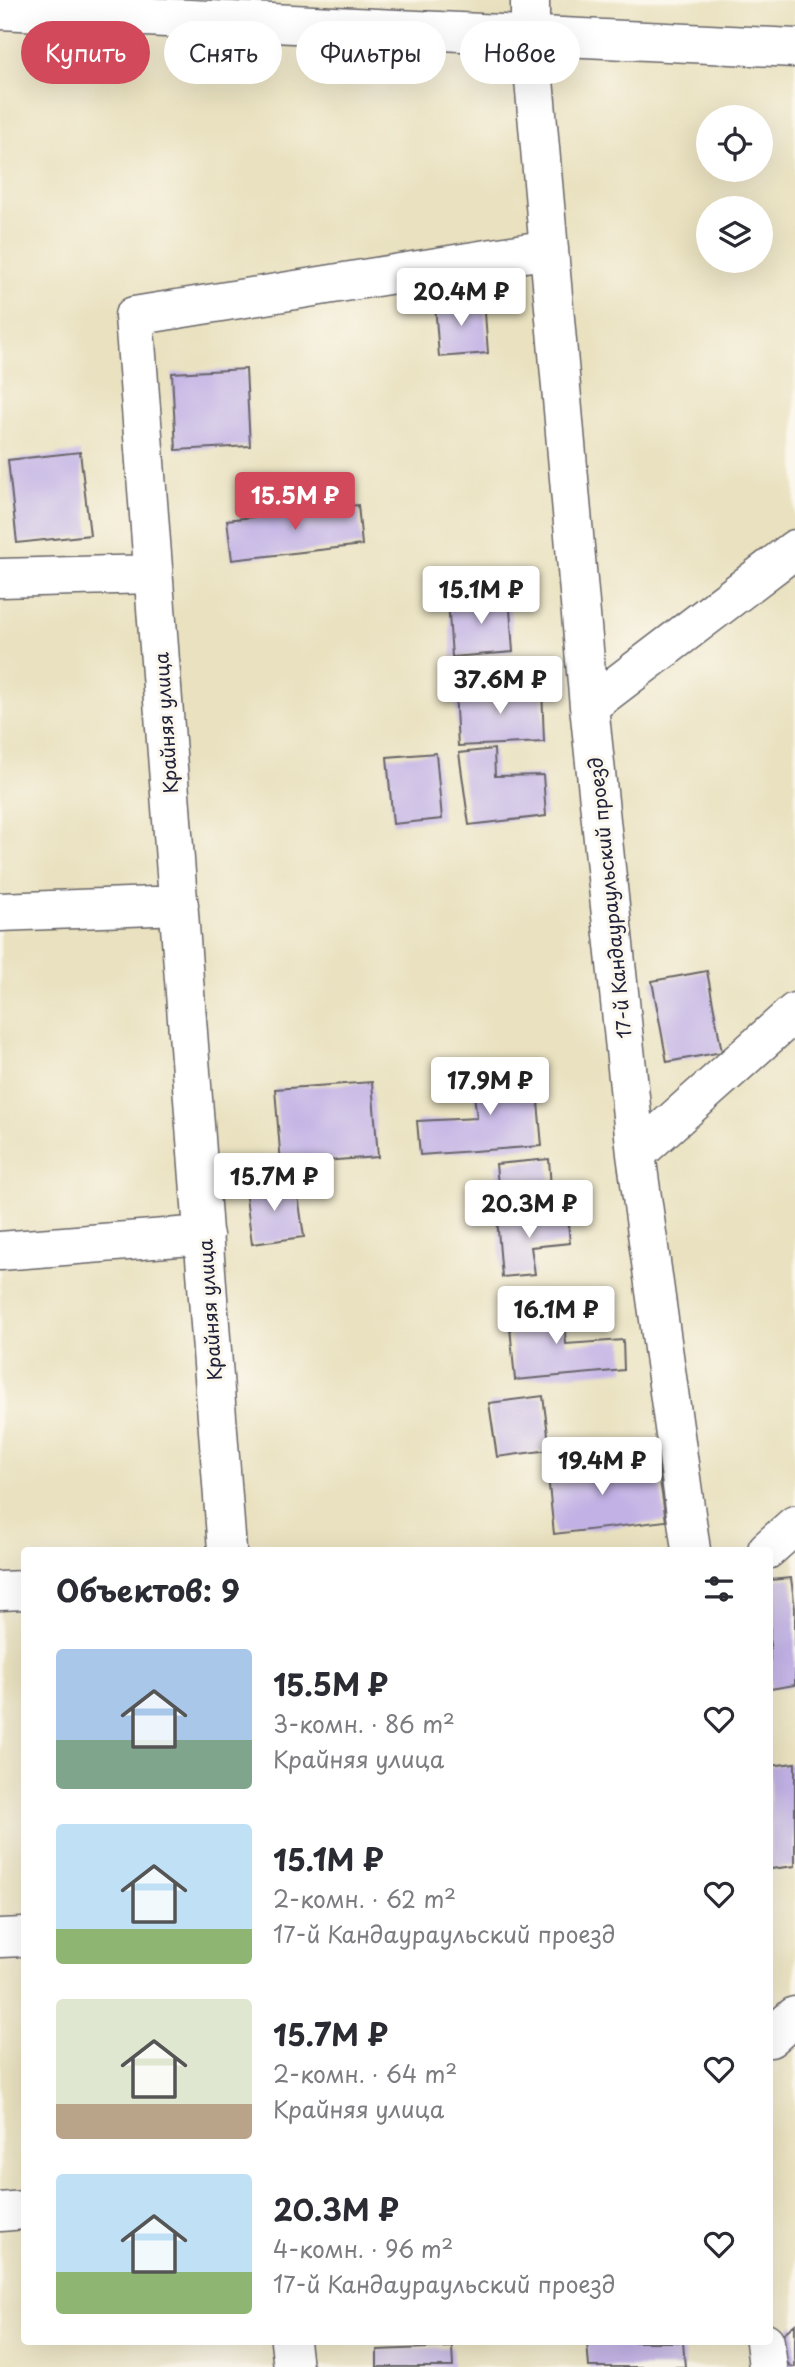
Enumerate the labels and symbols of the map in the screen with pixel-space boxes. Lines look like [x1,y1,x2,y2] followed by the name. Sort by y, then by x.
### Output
[396,268,526,328] pin: 20.4M ₽
[230,472,360,532] pin: 15.5M ₽
[416,566,546,626] pin: 15.1M ₽
[146,651,184,795] street label: Крайняя улица
[435,656,565,716] pin: 37.6M ₽
[580,756,638,1040] street label: 17-й Кандаураульский проезд
[425,1058,555,1117] pin: 17.9M ₽
[209,1154,339,1213] pin: 15.7M ₽
[464,1180,594,1240] pin: 20.3M ₽
[190,1238,228,1382] street label: Крайняя улица
[491,1286,621,1346] pin: 16.1M ₽
[537,1438,667,1497] pin: 19.4M ₽

